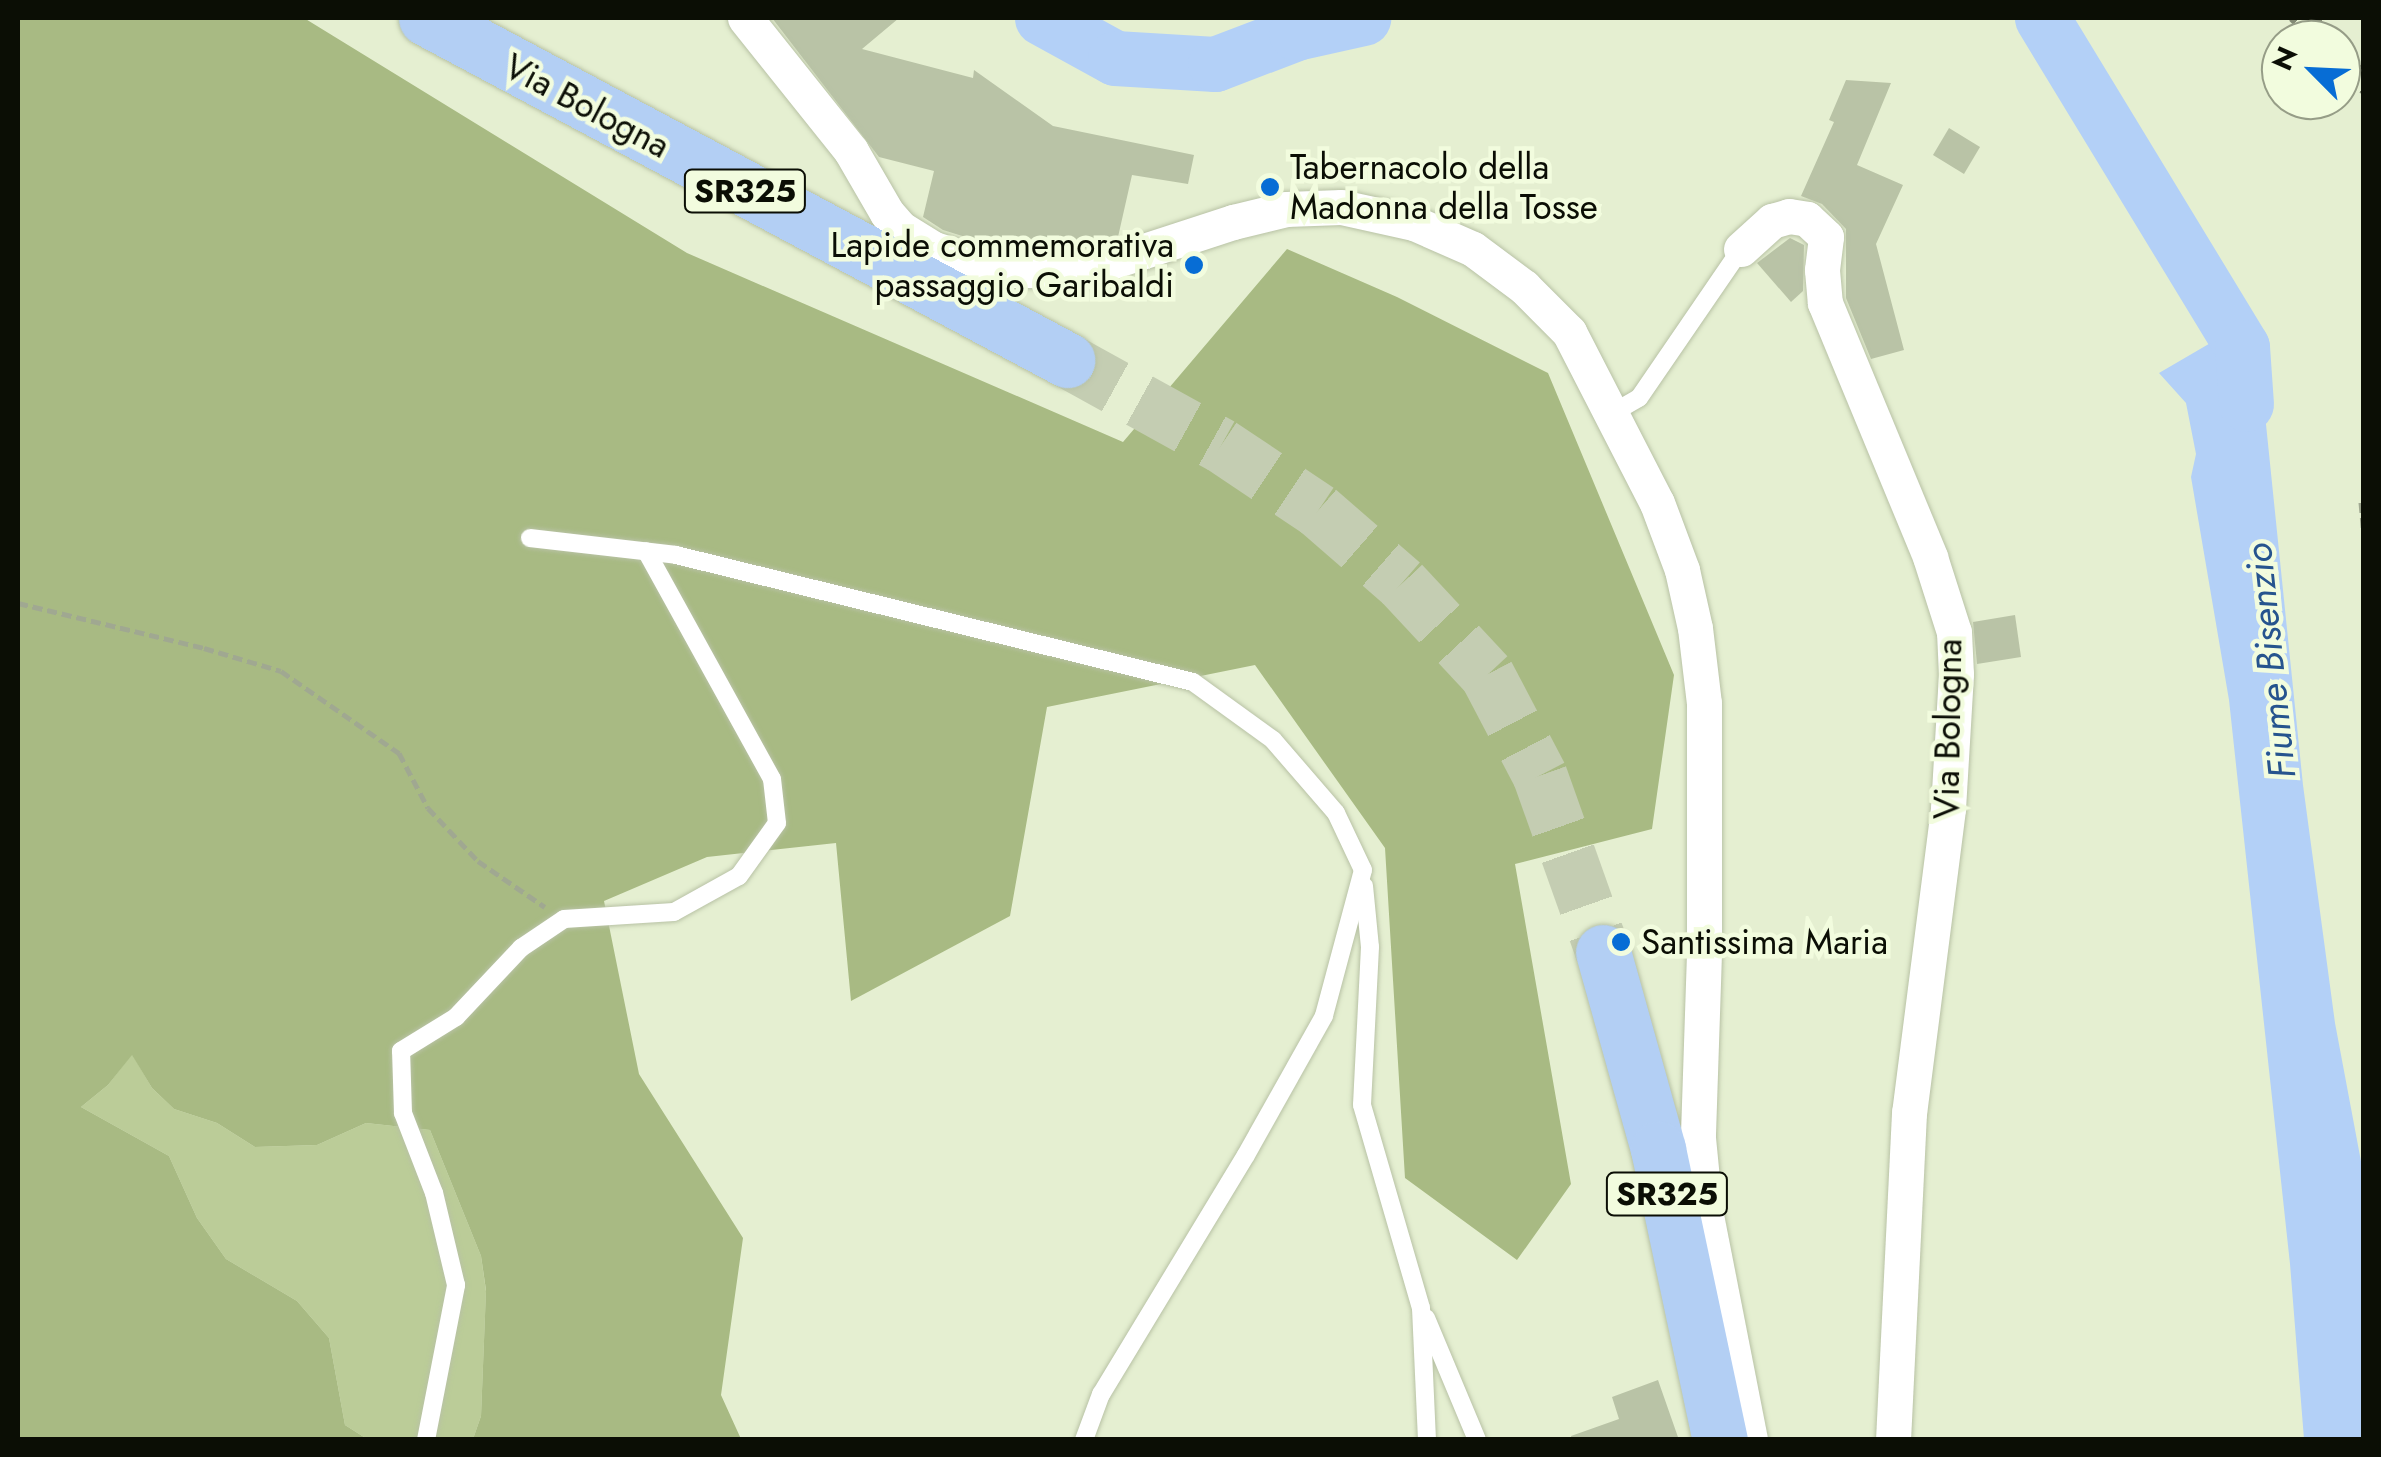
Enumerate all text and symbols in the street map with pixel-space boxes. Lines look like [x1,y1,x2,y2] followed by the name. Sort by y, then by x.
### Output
[2261,20,2361,120] north arrow
[2262,40,2308,77] text: N
[497,45,677,167] street label: Via Bologna
[1290,146,1598,228] place label: Tabernacolo della Madonna della Tosse
[682,164,808,218] road number: SR325
[1259,176,1281,198] marker: Tabernacolo della Madonna della Tosse
[830,224,1174,306] place label: Lapide commemorativa passaggio Garibaldi
[1183,254,1205,276] marker: Lapide commemorativa passaggio Garibaldi
[2235,541,2305,781] water label: Fiume Bisenzio
[1925,638,1971,820] street label: Via Bologna
[1641,921,1888,963] place label: Santissima Maria
[1610,931,1632,953] marker: Santissima Maria
[1604,1167,1730,1221] road number: SR325

